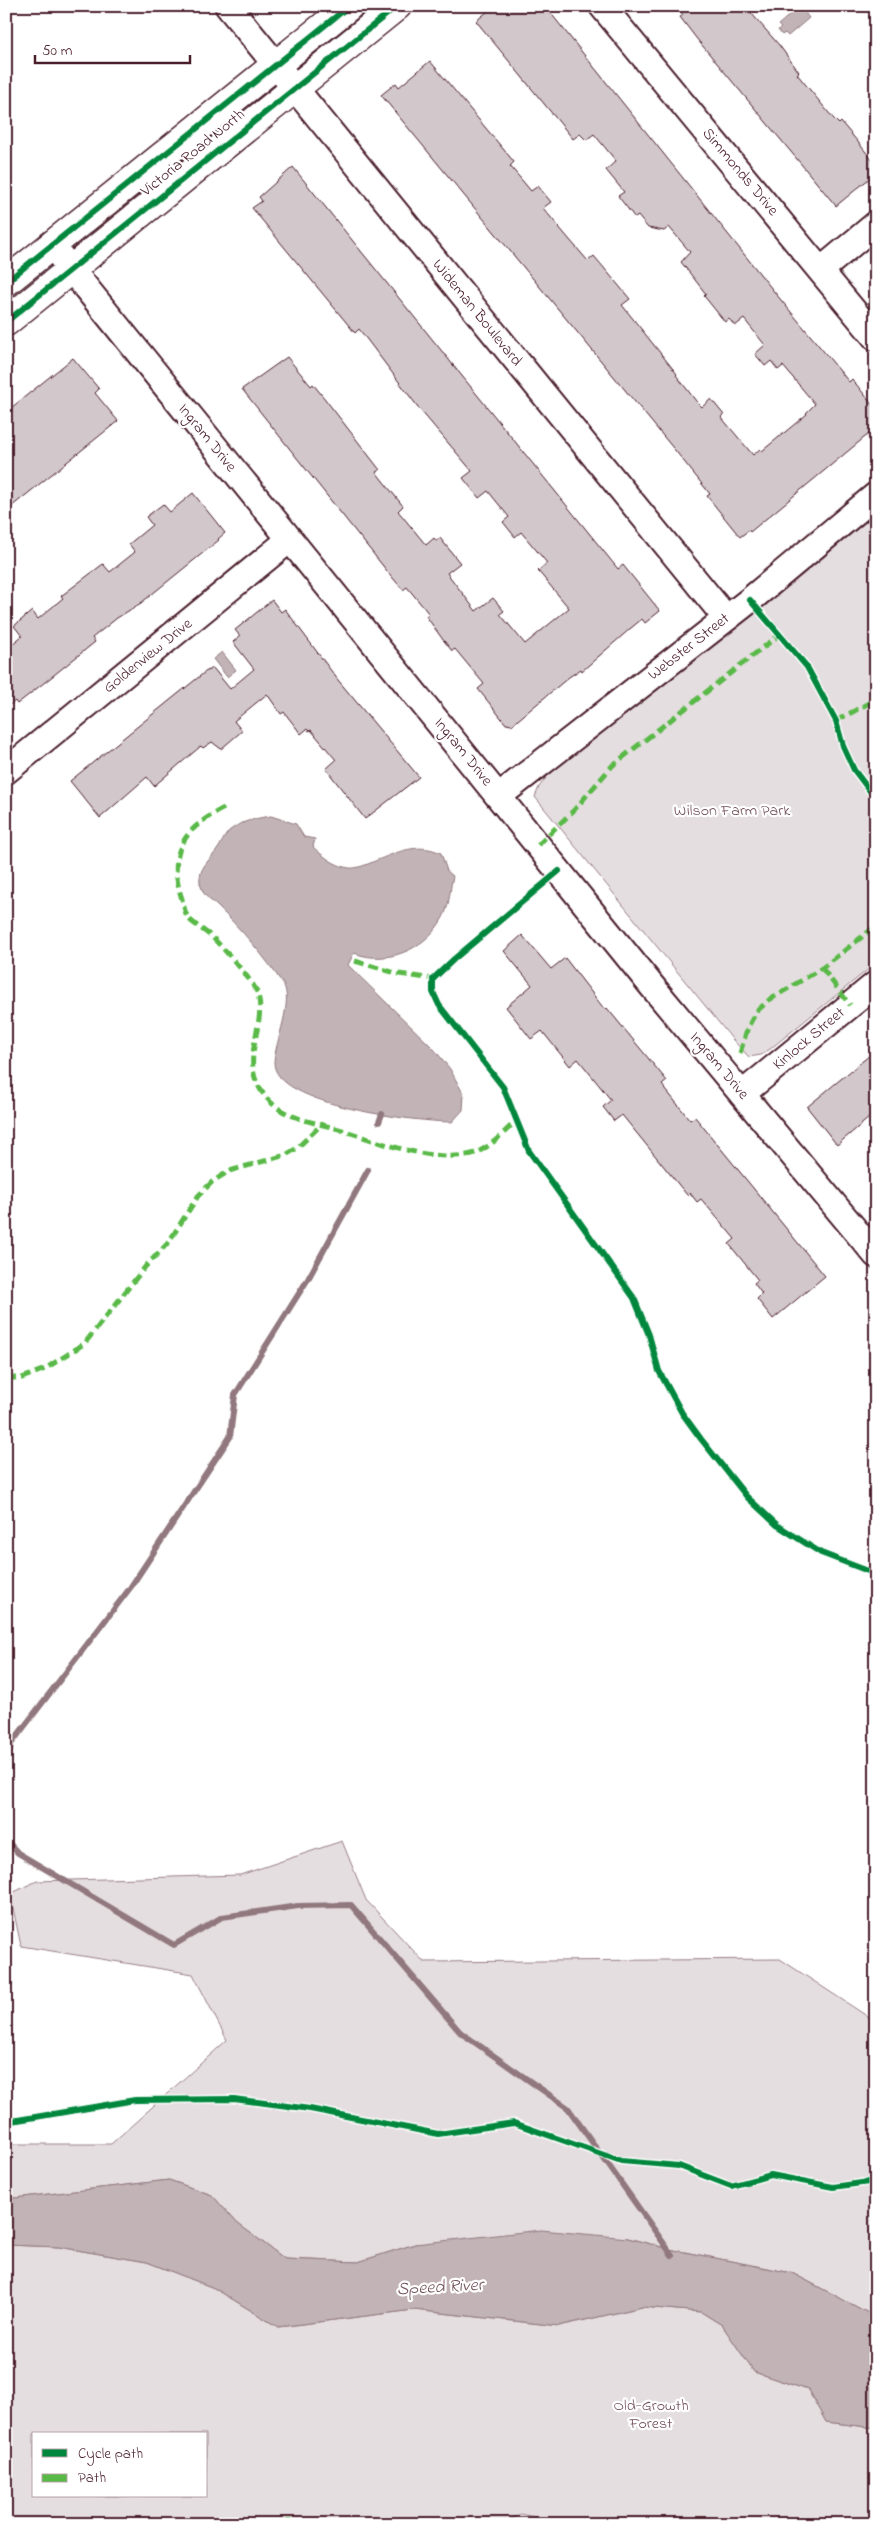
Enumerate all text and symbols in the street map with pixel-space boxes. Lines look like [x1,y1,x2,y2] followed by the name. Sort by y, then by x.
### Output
[35,32,190,64] scale bar
[42,40,73,62] text: 50 m
[135,103,250,203] street label: Victoria Road North
[696,123,785,222] street label: Simmonds Drive
[426,254,528,372] street label: Wideman Boulevard
[172,398,243,478] street label: Ingram Drive
[643,607,735,687] street label: Webster Street
[98,612,198,700] street label: Goldenview Drive
[428,712,499,792] street label: Ingram Drive
[674,799,791,823] park label: Wilson Farm Park
[768,1001,851,1076] street label: Kinlock Street
[683,1027,755,1106] street label: Ingram Drive
[396,2273,486,2303] water label: Speed River
[614,2394,688,2436] park label: Old-Growth Forest
[32,2432,208,2498] legend
[78,2443,143,2466] text: Cycle path
[78,2467,106,2489] text: Path

